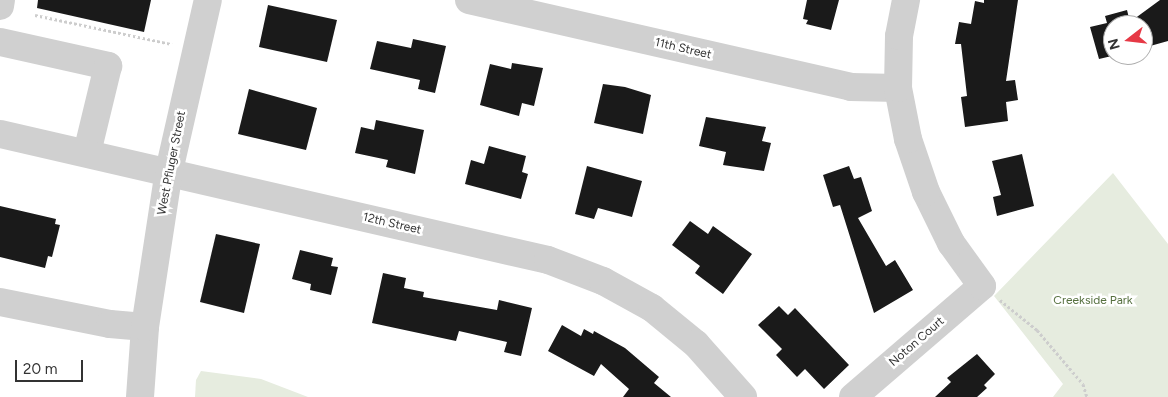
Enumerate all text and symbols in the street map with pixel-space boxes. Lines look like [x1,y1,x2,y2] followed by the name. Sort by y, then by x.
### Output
[1103,15,1153,65] north arrow
[653,35,713,63] street label: 11th Street
[1104,36,1124,52] text: N
[155,110,189,216] street label: West Pfluger Street
[361,210,423,238] street label: 12th Street
[1053,294,1133,308] park label: Creekside Park
[887,314,947,370] street label: Noton Court
[18,350,85,382] scale bar
[23,360,57,378] text: 20 m

